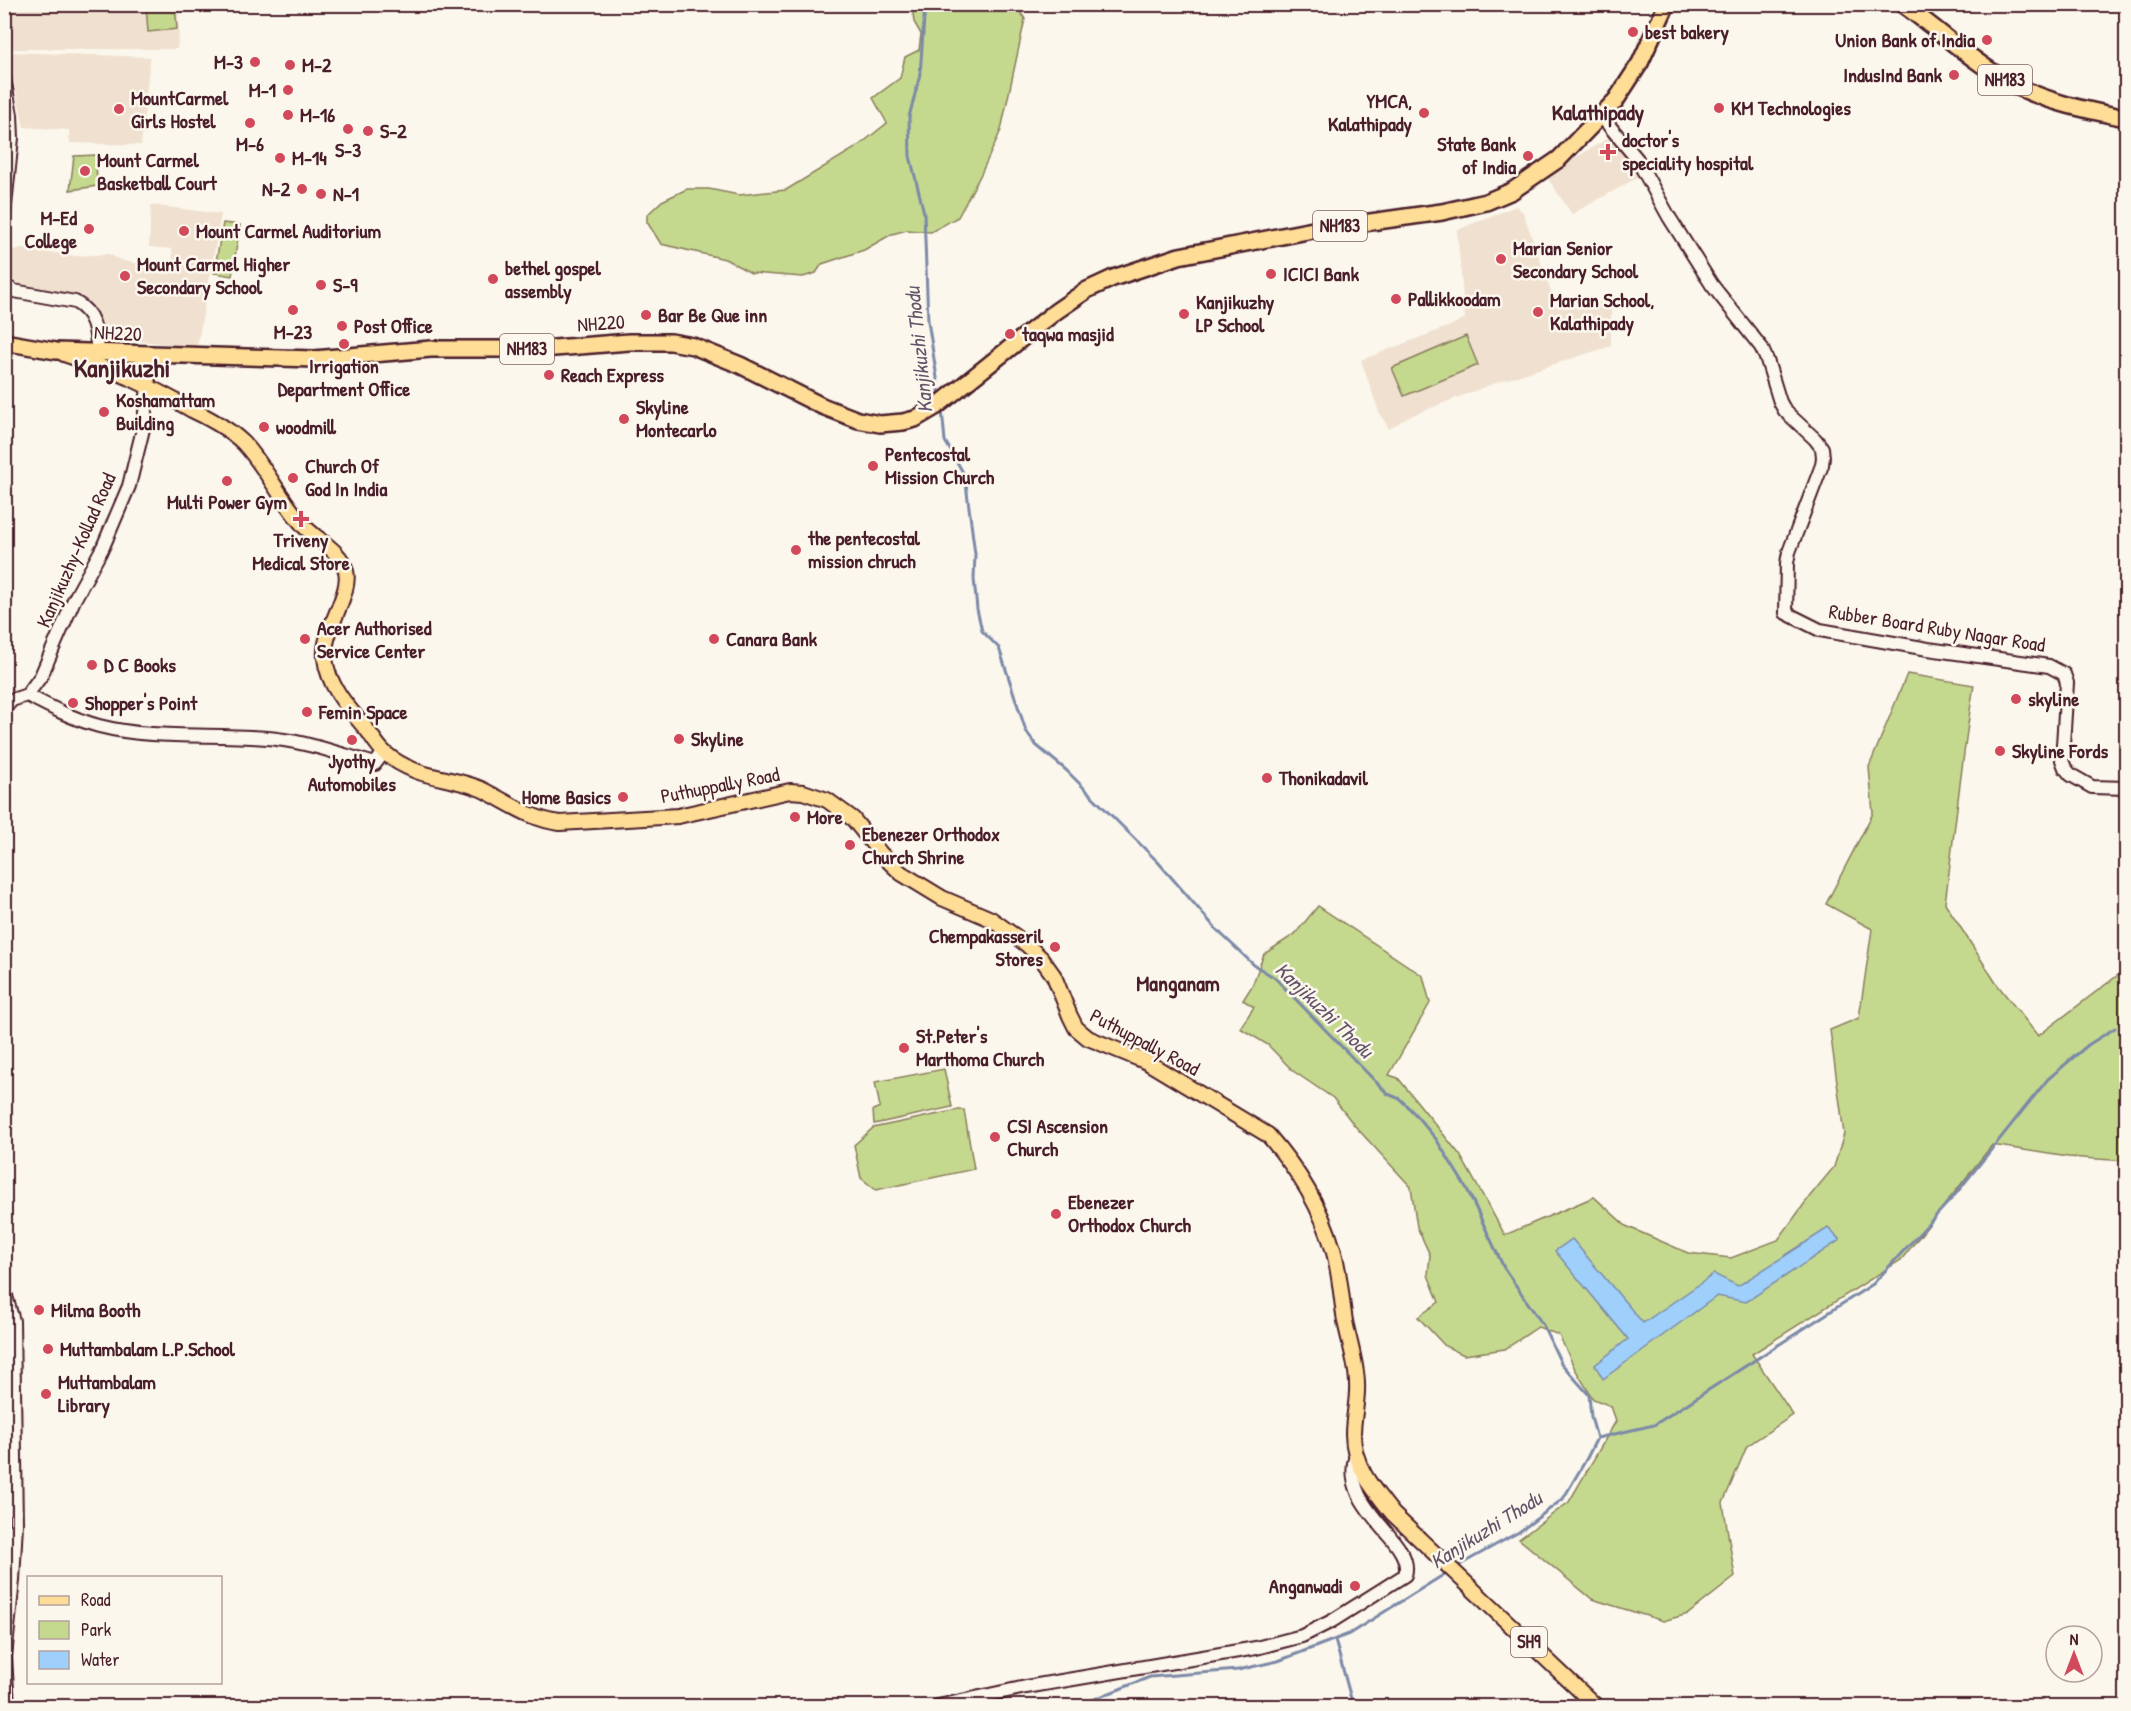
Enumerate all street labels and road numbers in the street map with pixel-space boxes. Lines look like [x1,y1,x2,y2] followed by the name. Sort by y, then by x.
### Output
[1978,65,2032,95] road number: NH183
[1313,211,1367,241] road number: NH183
[576,307,626,338] street label: NH220
[94,318,143,347] street label: NH220
[500,334,554,364] road number: NH183
[29,468,122,631] street label: Kanjikuzhy-Kollad Road
[1827,597,2047,658] street label: Rubber Board Ruby Nagar Road
[658,760,782,809] street label: Puthuppally Road
[1086,1001,1205,1082] street label: Puthuppally Road
[1511,1627,1547,1657] road number: SH9

